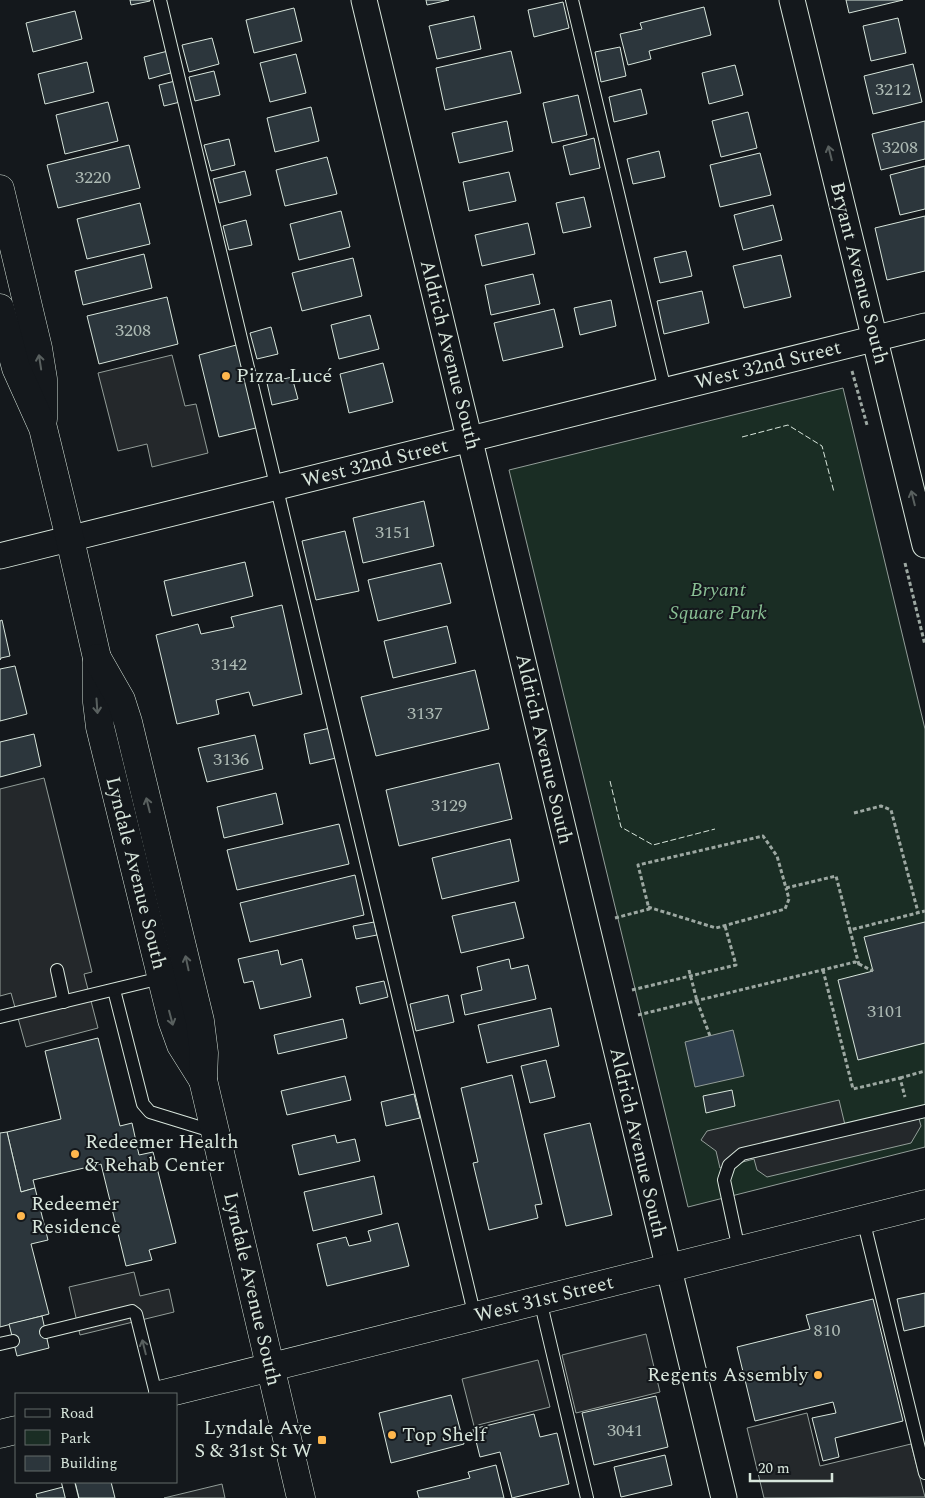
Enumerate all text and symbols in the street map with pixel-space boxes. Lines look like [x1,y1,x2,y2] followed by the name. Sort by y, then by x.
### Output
[875,76,911,103] house number: 3212
[882,134,918,161] house number: 3208
[825,145,834,161] one-way arrow
[75,164,111,191] house number: 3220
[822,179,896,367] street label: Bryant Avenue South
[412,257,488,453] street label: Aldrich Avenue South
[115,317,151,344] house number: 3208
[692,332,844,398] street label: West 32nd Street
[35,354,45,370] one-way arrow
[236,361,333,391] place label: Pizza Lucé
[220,370,232,382] marker: Pizza Lucé
[299,430,451,496] street label: West 32nd Street
[908,490,918,506] one-way arrow
[375,519,411,546] house number: 3151
[669,575,768,628] park label: Bryant Square Park
[211,651,247,678] house number: 3142
[507,651,581,847] street label: Aldrich Avenue South
[93,698,102,714] one-way arrow
[407,700,443,727] house number: 3137
[213,746,249,773] house number: 3136
[98,773,174,973] street label: Lyndale Avenue South
[431,792,467,819] house number: 3129
[143,798,152,814] one-way arrow
[182,955,192,971] one-way arrow
[867,998,903,1025] house number: 3101
[167,1009,177,1025] one-way arrow
[601,1045,675,1241] street label: Aldrich Avenue South
[85,1127,239,1180] place label: Redeemer Health & Rehab Center
[69,1148,81,1160] marker: Redeemer Health & Rehab Center
[31,1189,121,1242] place label: Redeemer Residence
[215,1189,289,1389] street label: Lyndale Avenue South
[15,1210,27,1222] marker: Redeemer Residence
[471,1267,617,1331] street label: West 31st Street
[814,1317,841,1344] house number: 810
[139,1339,148,1355] one-way arrow
[647,1360,809,1390] place label: Regents Assembly
[812,1369,824,1381] marker: Regents Assembly
[15,1393,178,1483] legend
[60,1402,94,1425] text: Road
[194,1413,312,1466] place label: Lyndale Ave S & 31st St W
[607,1417,643,1444] house number: 3041
[402,1420,488,1450] place label: Top Shelf
[60,1427,91,1450] text: Park
[386,1429,398,1441] marker: Top Shelf
[316,1434,328,1446] marker: Lyndale Ave S & 31st St W
[750,1450,832,1482] scale bar
[60,1452,117,1475] text: Building
[758,1457,790,1480] text: 20 m

